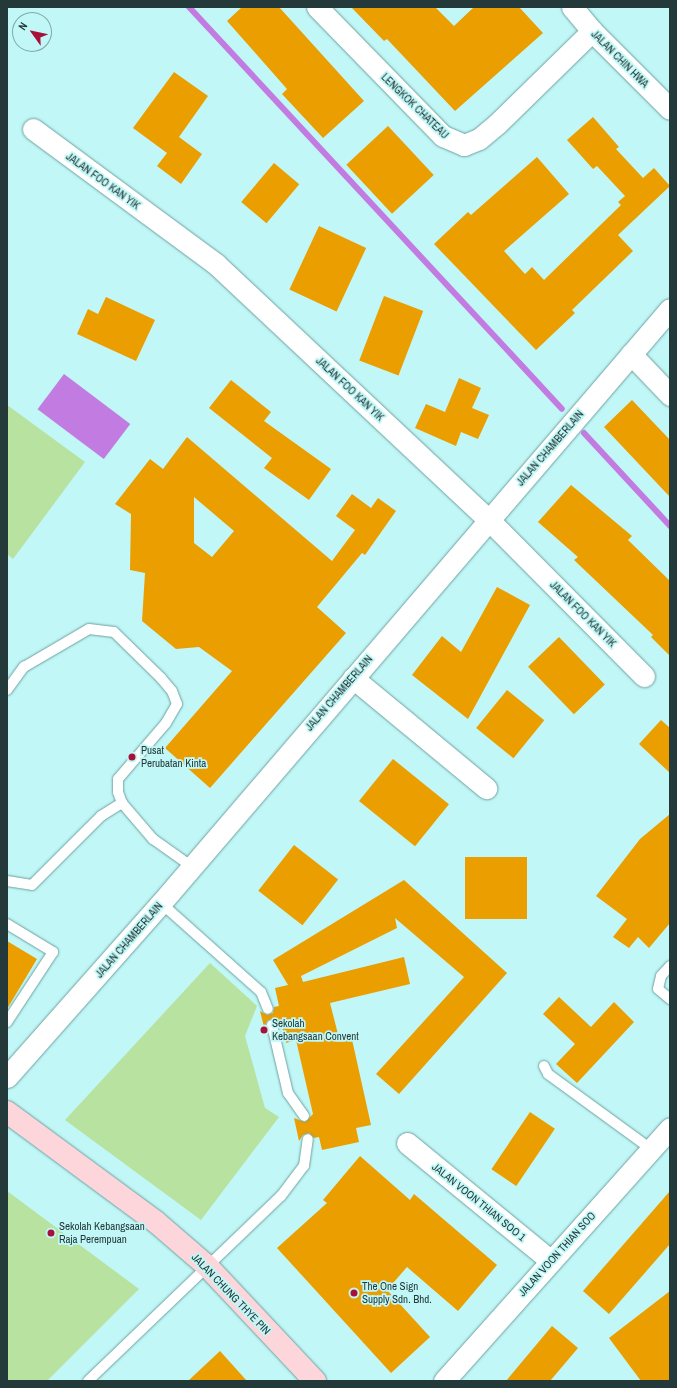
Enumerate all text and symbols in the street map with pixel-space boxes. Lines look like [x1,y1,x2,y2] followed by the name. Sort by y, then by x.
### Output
[12,12,52,52] north arrow
[15,19,30,33] text: N
[589,28,651,90] street label: JALAN CHIN HWA
[379,70,451,142] street label: LENGKOK CHATEAU
[63,150,143,212] street label: JALAN FOO KAN YIK
[313,354,387,424] street label: JALAN FOO KAN YIK
[514,408,586,488] street label: JALAN CHAMBERLAIN
[547,578,619,650] street label: JALAN FOO KAN YIK
[303,653,375,733] street label: JALAN CHAMBERLAIN
[141,744,206,770] place label: Pusat Perubatan Kinta
[126,751,138,763] marker: Pusat Perubatan Kinta
[93,900,165,980] street label: JALAN CHAMBERLAIN
[272,1017,359,1043] place label: Sekolah Kebangsaan Convent
[259,1025,269,1035] marker: Sekolah Kebangsaan Convent
[429,1160,529,1244] street label: JALAN VOON THIAN SOO 1
[516,1209,598,1299] street label: JALAN VOON THIAN SOO
[59,1220,145,1246] place label: Sekolah Kebangsaan Raja Perempuan
[46,1228,56,1238] marker: Sekolah Kebangsaan Raja Perempuan
[189,1251,273,1337] street label: JALAN CHUNG THYE PIN
[362,1280,432,1306] place label: The One Sign Supply Sdn. Bhd.
[349,1288,359,1298] marker: The One Sign Supply Sdn. Bhd.

